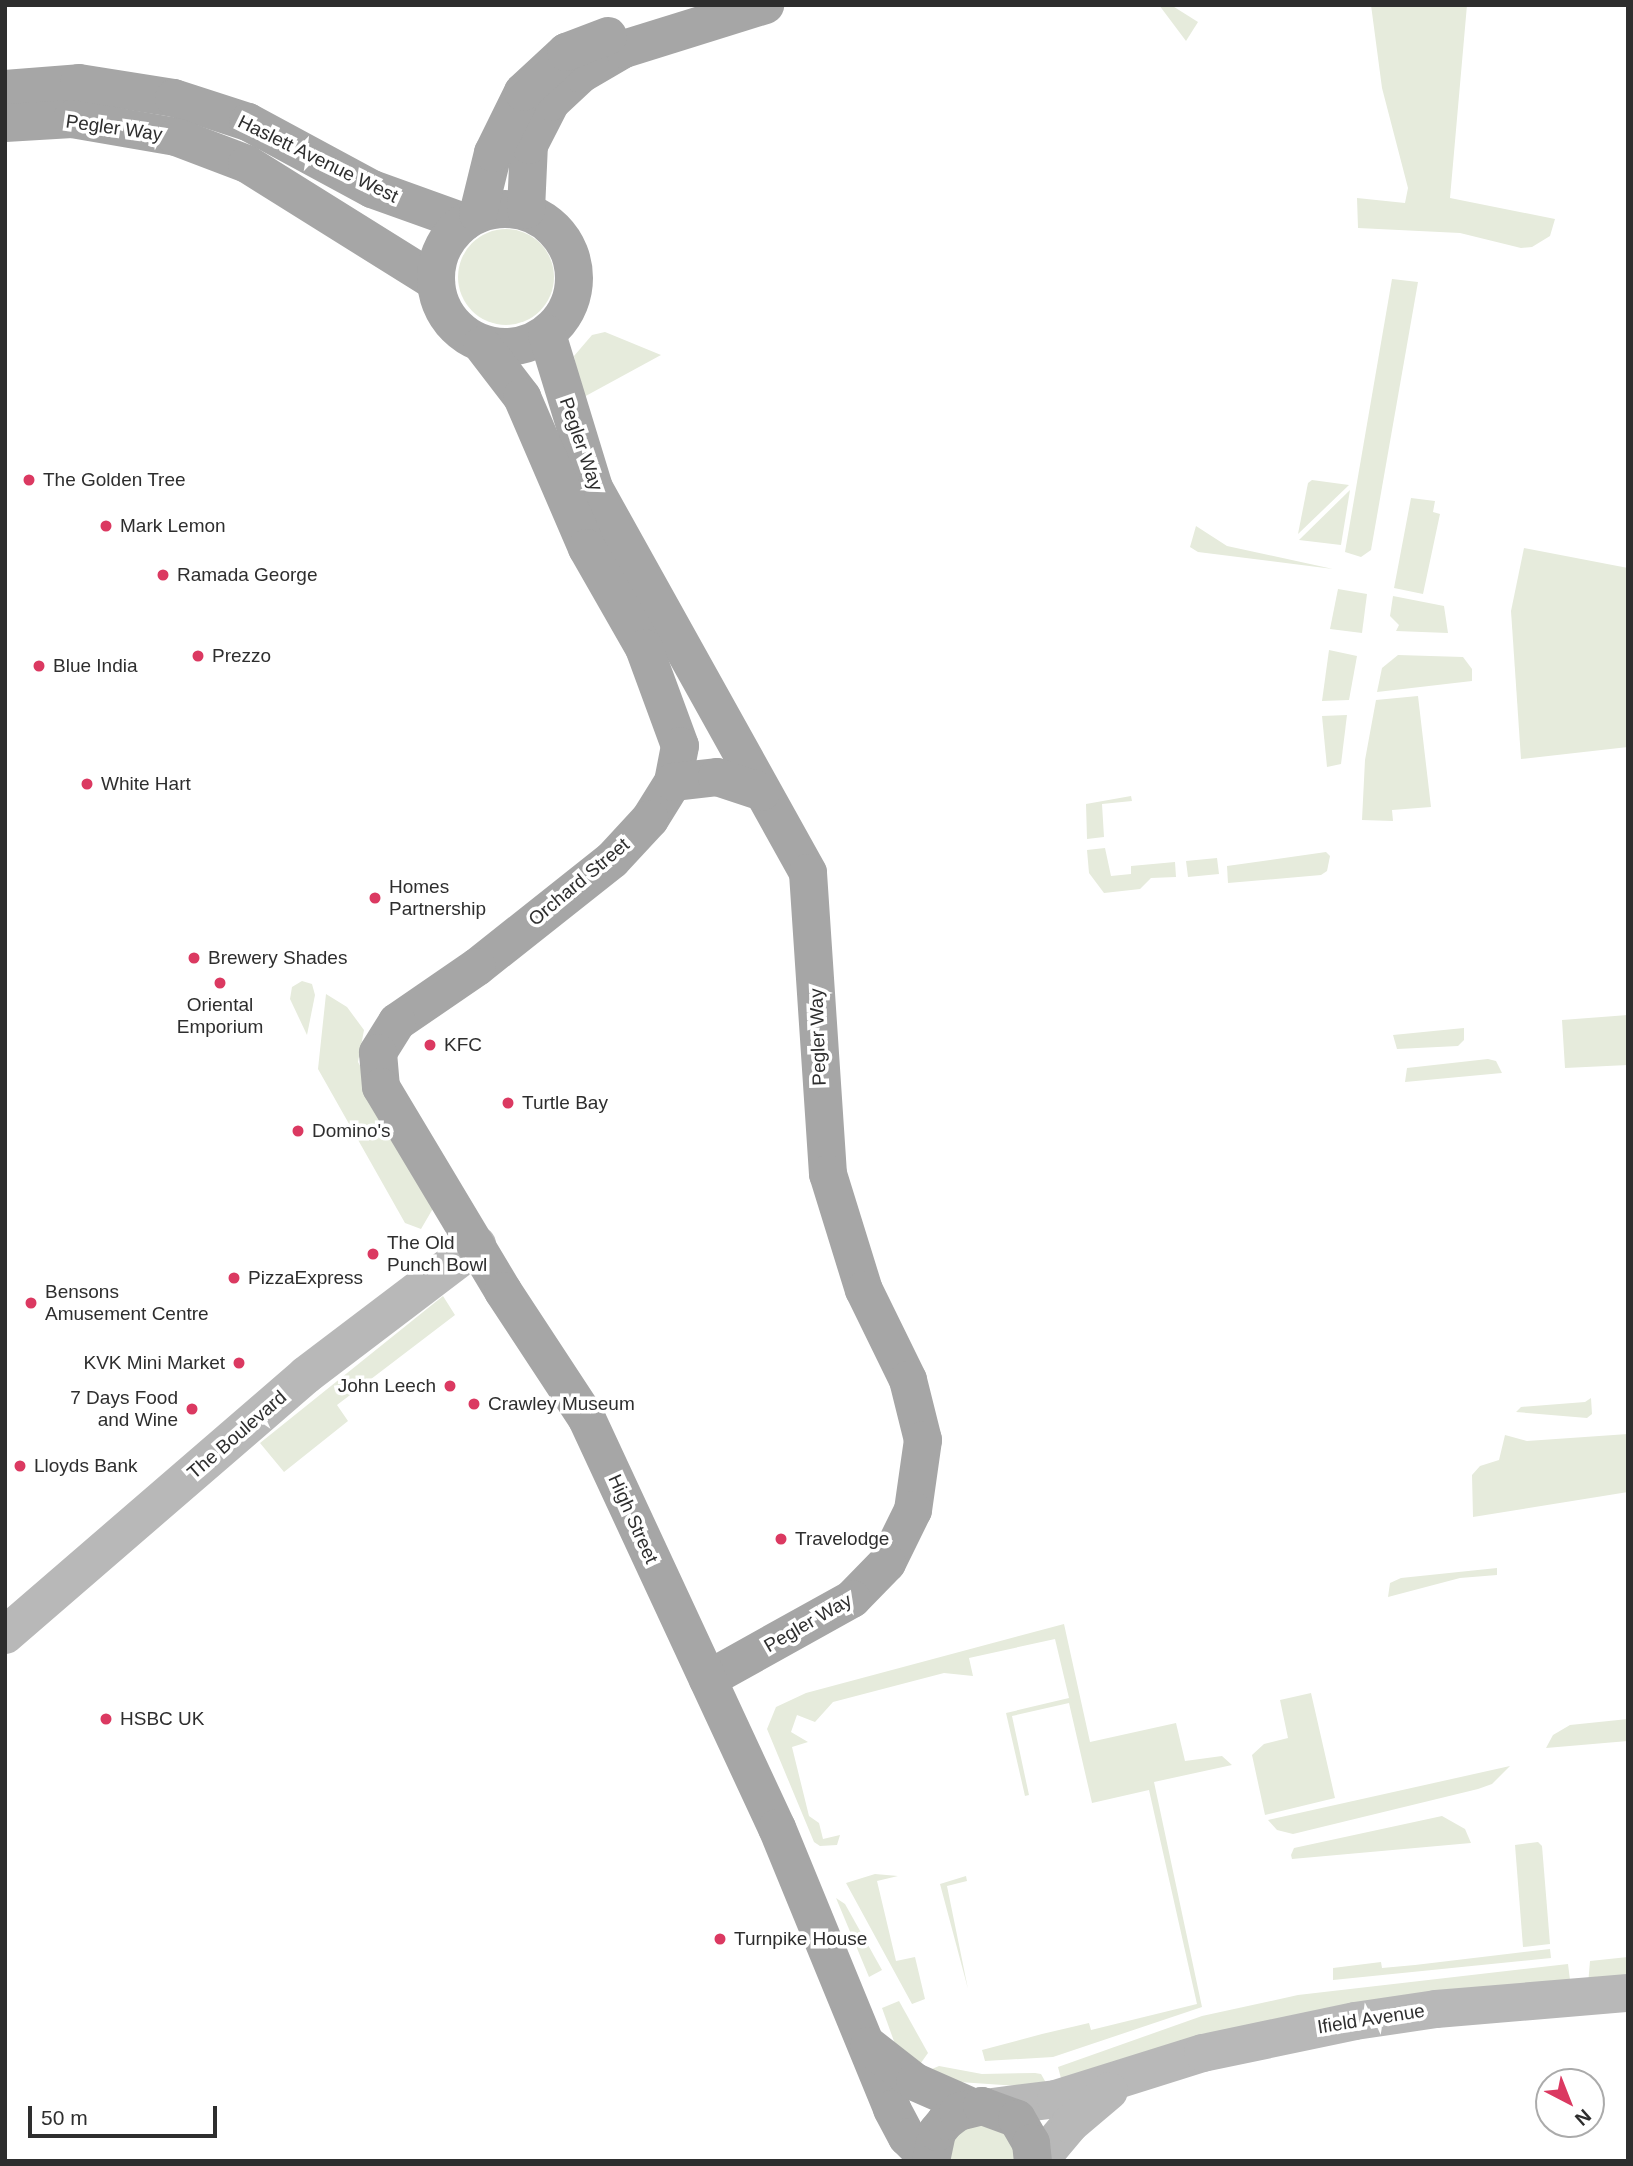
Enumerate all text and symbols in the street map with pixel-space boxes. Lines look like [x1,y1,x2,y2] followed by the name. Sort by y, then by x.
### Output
[64,110,164,146] street label: Pegler Way
[234,110,402,208] street label: Haslett Avenue West
[554,394,608,494] street label: Pegler Way
[43,469,186,491] place label: The Golden Tree
[21,472,37,488] marker: The Golden Tree
[120,515,226,537] place label: Mark Lemon
[98,518,114,534] marker: Mark Lemon
[177,564,317,586] place label: Ramada George
[155,567,171,583] marker: Ramada George
[212,645,271,667] place label: Prezzo
[190,648,206,664] marker: Prezzo
[53,655,138,677] place label: Blue India
[31,658,47,674] marker: Blue India
[101,773,191,795] place label: White Hart
[79,776,95,792] marker: White Hart
[524,833,634,931] street label: Orchard Street
[389,876,486,920] place label: Homes Partnership
[367,890,383,906] marker: Homes Partnership
[208,947,347,969] place label: Brewery Shades
[186,950,202,966] marker: Brewery Shades
[212,975,228,991] marker: Oriental Emporium
[805,988,831,1086] street label: Pegler Way
[177,994,263,1038] place label: Oriental Emporium
[444,1034,482,1056] place label: KFC
[422,1037,438,1053] marker: KFC
[522,1092,608,1114] place label: Turtle Bay
[500,1095,516,1111] marker: Turtle Bay
[312,1120,391,1142] place label: Domino's
[290,1123,306,1139] marker: Domino's
[387,1232,487,1276] place label: The Old Punch Bowl
[365,1246,381,1262] marker: The Old Punch Bowl
[248,1267,363,1289] place label: PizzaExpress
[226,1270,242,1286] marker: PizzaExpress
[45,1281,209,1325] place label: Bensons Amusement Centre
[23,1295,39,1311] marker: Bensons Amusement Centre
[84,1352,225,1374] place label: KVK Mini Market
[231,1355,247,1371] marker: KVK Mini Market
[338,1375,436,1397] place label: John Leech
[442,1378,458,1394] marker: John Leech
[183,1386,291,1484] street label: The Boulevard
[70,1387,178,1431] place label: 7 Days Food and Wine
[488,1393,635,1415] place label: Crawley Museum
[466,1396,482,1412] marker: Crawley Museum
[184,1401,200,1417] marker: 7 Days Food and Wine
[34,1455,138,1477] place label: Lloyds Bank
[12,1458,28,1474] marker: Lloyds Bank
[603,1471,663,1567] street label: High Street
[795,1528,889,1550] place label: Travelodge
[773,1531,789,1547] marker: Travelodge
[760,1589,856,1657] street label: Pegler Way
[120,1708,204,1730] place label: HSBC UK
[98,1711,114,1727] marker: HSBC UK
[734,1928,867,1950] place label: Turnpike House
[712,1931,728,1947] marker: Turnpike House
[1315,1999,1427,2039] street label: Ifield Avenue
[1535,2068,1605,2138] north arrow
[32,2092,220,2136] scale bar
[1571,2105,1595,2130] text: N
[41,2106,88,2129] text: 50 m

